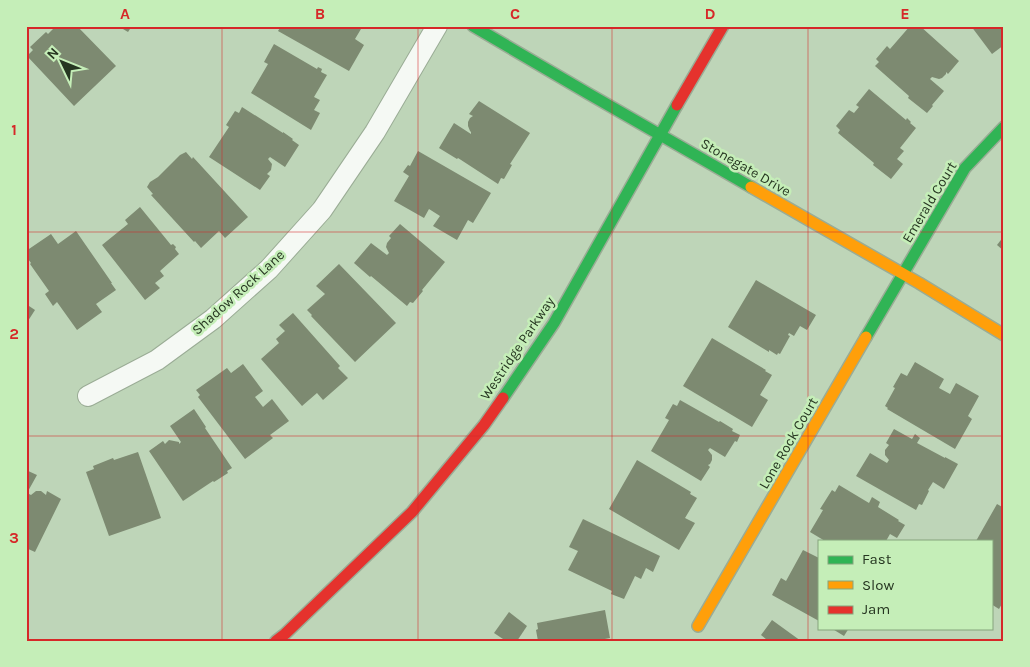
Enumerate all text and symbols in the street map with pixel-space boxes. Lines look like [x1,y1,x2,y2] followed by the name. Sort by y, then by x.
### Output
[120,4,130,23] text: A
[315,4,325,23] text: B
[510,4,520,23] text: C
[705,4,716,23] text: D
[900,4,910,23] text: E
[38,38,88,88] north arrow
[43,44,63,63] text: N
[11,120,17,139] text: 1
[698,135,794,200] street label: Stonegate Drive
[899,159,960,246] street label: Emerald Court
[189,246,288,338] street label: Shadow Rock Lane
[477,293,558,403] street label: Westridge Parkway
[9,324,19,343] text: 2
[755,394,822,492] street label: Lone Rock Court
[9,528,19,547] text: 3
[818,540,992,630] legend
[862,550,892,568] text: Fast
[862,576,894,594] text: Slow
[862,600,890,618] text: Jam

